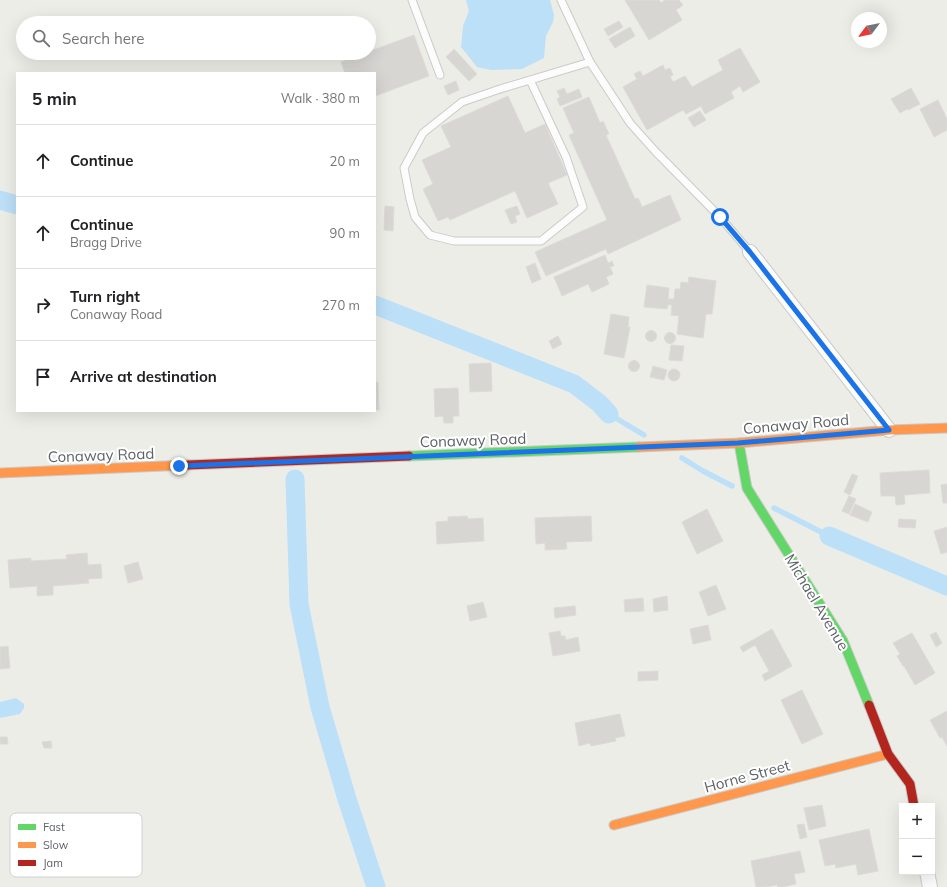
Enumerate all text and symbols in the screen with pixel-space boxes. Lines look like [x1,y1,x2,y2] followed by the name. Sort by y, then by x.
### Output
[851,12,887,48] north arrow
[16,16,376,60] search box
[30,27,52,49] icon: search
[62,29,144,48] text: Search here
[32,88,77,109] text: 5 min
[281,90,360,106] text: Walk · 380 m
[32,150,54,172] icon: ahead
[70,151,133,170] text: Continue
[330,153,360,169] text: 20 m
[711,208,729,226] route start
[70,215,133,234] text: Continue
[32,222,54,244] icon: ahead
[330,225,360,241] text: 90 m
[70,234,142,250] text: Bragg Drive
[70,287,140,306] text: Turn right
[32,294,54,316] icon: right
[322,297,360,313] text: 270 m
[70,306,162,322] text: Conaway Road
[32,366,54,388] icon: arrive
[70,367,217,386] text: Arrive at destination
[742,410,850,438] street label: Conaway Road
[419,429,527,451] street label: Conaway Road
[47,444,155,466] street label: Conaway Road
[170,457,188,475] route end
[781,550,853,654] street label: Michael Avenue
[702,755,792,797] street label: Horne Street
[899,803,935,875] map controls
[899,803,935,839] button: +
[10,813,142,877] legend
[43,820,65,834] text: Fast
[43,838,69,852] text: Slow
[899,839,935,875] button: −
[43,856,63,870] text: Jam

